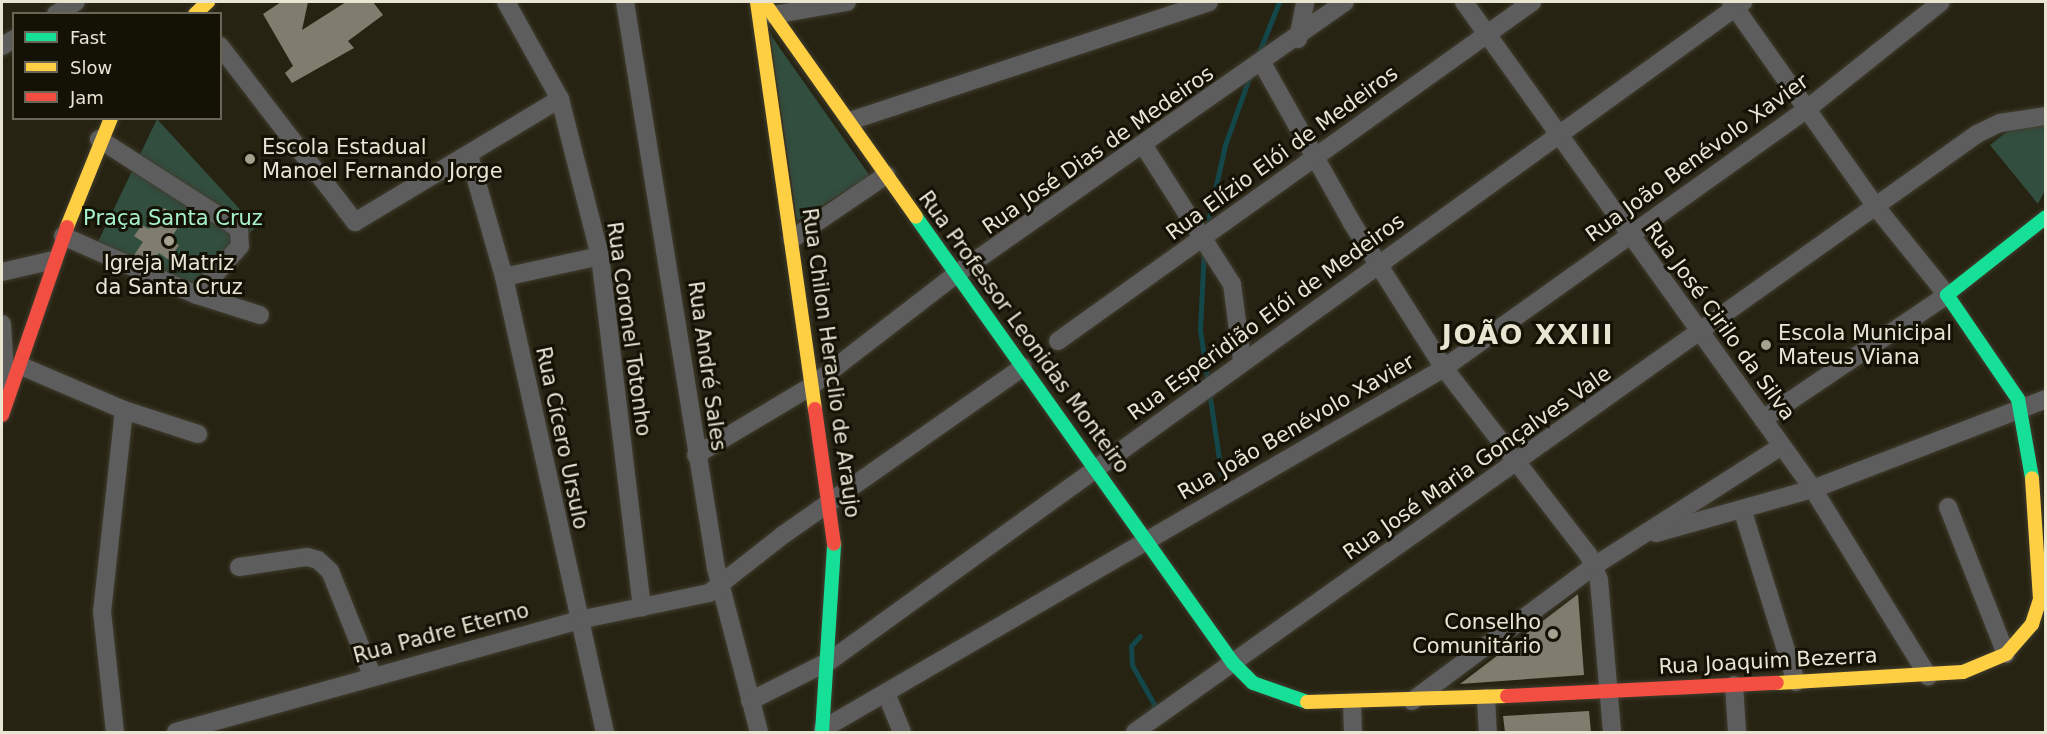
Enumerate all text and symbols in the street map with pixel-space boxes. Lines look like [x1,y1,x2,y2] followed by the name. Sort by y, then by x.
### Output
[12,12,222,120] legend
[70,27,106,48] text: Fast
[70,57,112,78] text: Slow
[977,60,1219,240] street label: Rua José Dias de Medeiros
[1161,60,1403,246] street label: Rua Elízio Elói de Medeiros
[1581,69,1813,247] street label: Rua João Benévolo Xavier
[70,87,104,108] text: Jam
[262,134,503,184] place label: Escola Estadual Manoel Fernando Jorge
[243,152,257,166] marker: Escola Estadual Manoel Fernando Jorge
[913,186,1135,478] street label: Rua Professor Leonidas Monteiro
[83,205,263,231] park label: Praça Santa Cruz
[797,206,865,520] street label: Rua Chilon Heraclio de Araujo
[1123,208,1409,426] street label: Rua Esperidião Elói de Medeiros
[1639,217,1801,425] street label: Rua José Cirilo da Silva
[601,220,657,438] street label: Rua Coronel Totonho
[162,234,176,248] marker: Igreja Matriz da Santa Cruz
[95,250,243,300] place label: Igreja Matriz da Santa Cruz
[683,279,731,453] street label: Rua André Sales
[1442,319,1614,351] district label: JOÃO XXIII
[1778,320,1952,370] place label: Escola Municipal Mateus Viana
[1759,338,1773,352] marker: Escola Municipal Mateus Viana
[530,344,594,532] street label: Rua Cícero Ursulo
[1173,349,1419,505] street label: Rua João Benévolo Xavier
[1338,361,1616,565] street label: Rua José Maria Gonçalves Vale
[350,597,532,669] street label: Rua Padre Eterno
[1412,609,1541,659] place label: Conselho Comunitário
[1546,627,1560,641] marker: Conselho Comunitário
[1658,643,1878,679] street label: Rua Joaquim Bezerra

